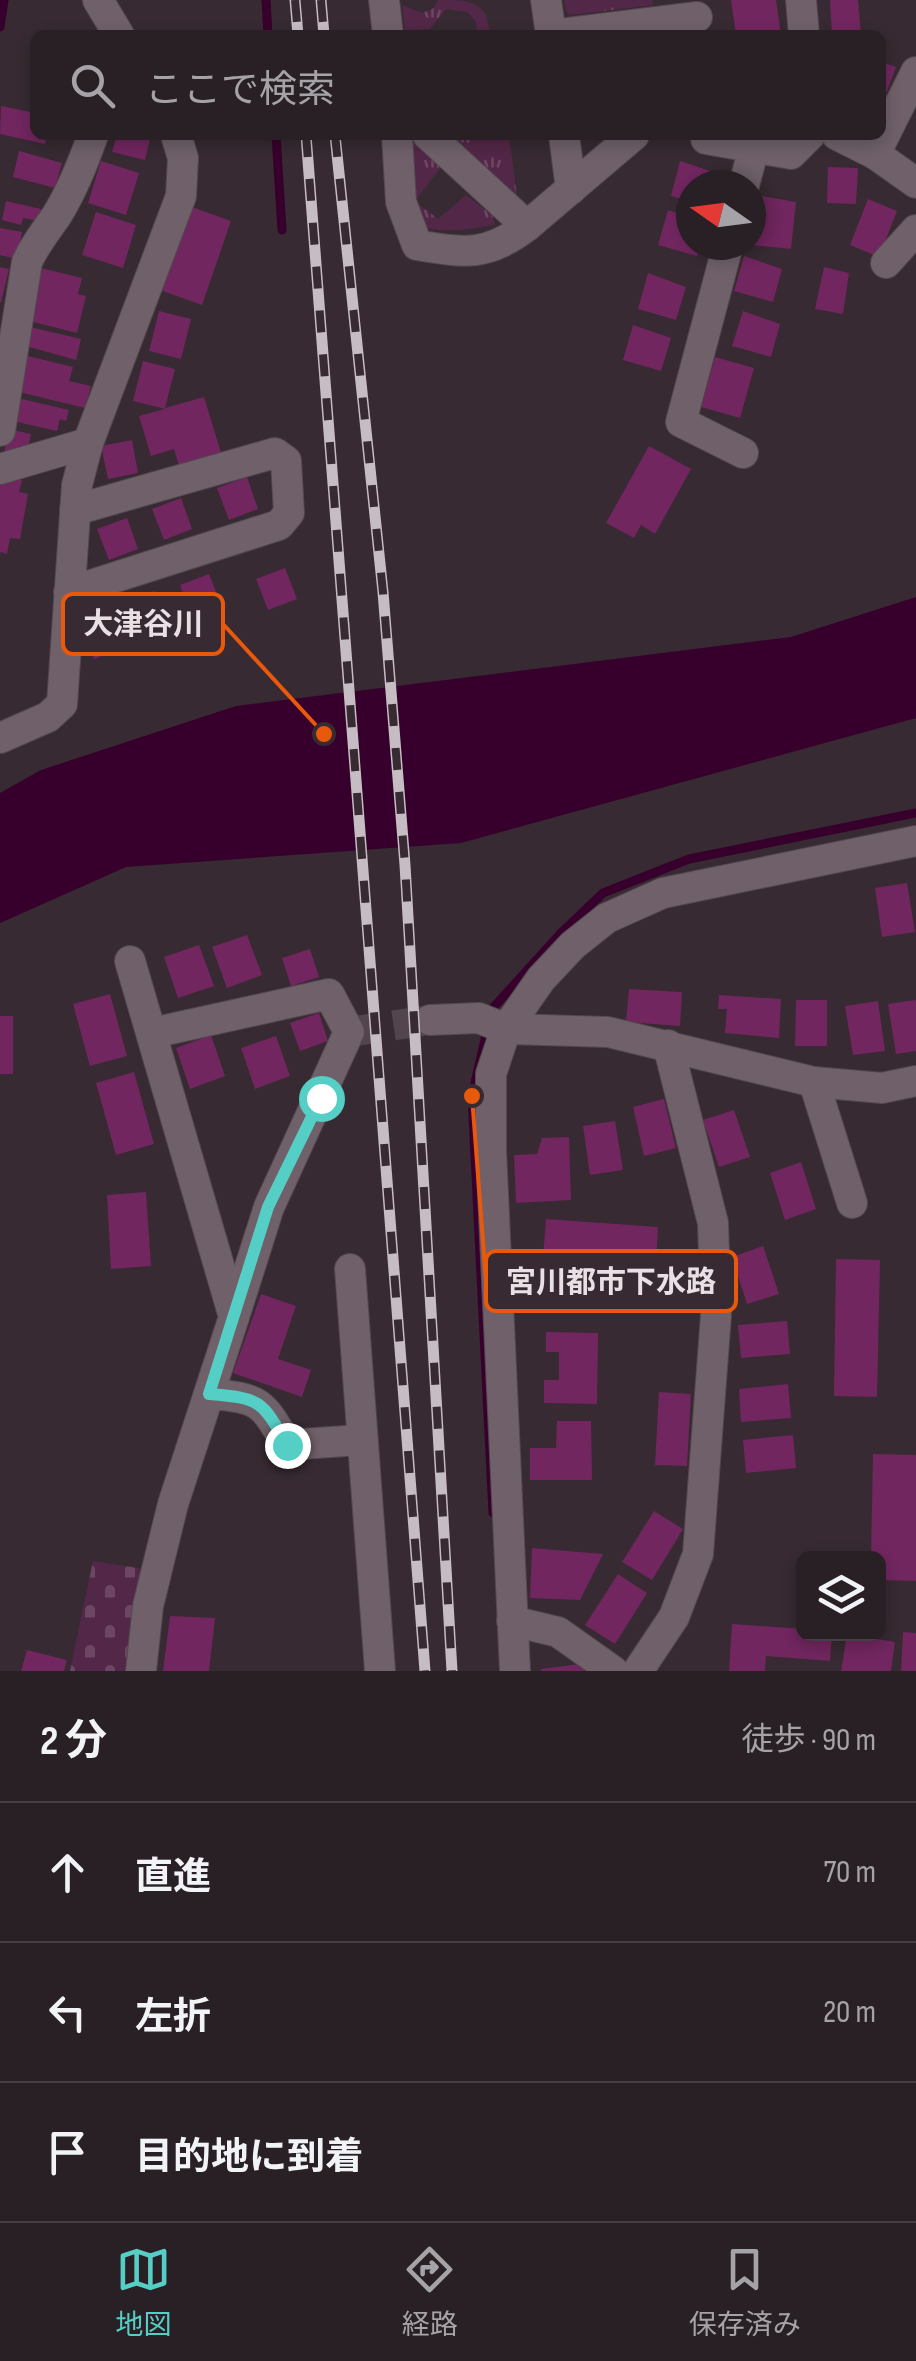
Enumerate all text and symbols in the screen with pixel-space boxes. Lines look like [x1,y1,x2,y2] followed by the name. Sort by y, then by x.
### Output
[30,30,886,140] search box
[65,58,120,113] icon: search
[145,68,335,113] text: ここで検索
[676,170,766,260] north arrow
[63,594,223,654] callout: 大津谷川
[83,607,203,643] text: 大津谷川
[299,1076,345,1122] route start
[486,1251,736,1311] callout: 宮川都市下水路
[506,1265,716,1301] text: 宮川都市下水路
[265,1423,311,1469] route end
[796,1551,886,1641] map controls
[796,1551,886,1641] button: layers
[40,1716,107,1767] text: 2 分
[741,1721,876,1760] text: 徒歩 · 90 m
[40,1845,95,1900] icon: ahead
[823,1853,876,1892] text: 70 m
[135,1855,211,1900] text: 直進
[40,1985,95,2040] icon: left
[823,1993,876,2032] text: 20 m
[135,1995,211,2040] text: 左折
[40,2125,95,2180] icon: arrive
[135,2135,363,2180] text: 目的地に到着
[115,2242,171,2342] tab: 地図
[402,2242,458,2342] tab: 経路
[689,2242,801,2342] tab: 保存済み

